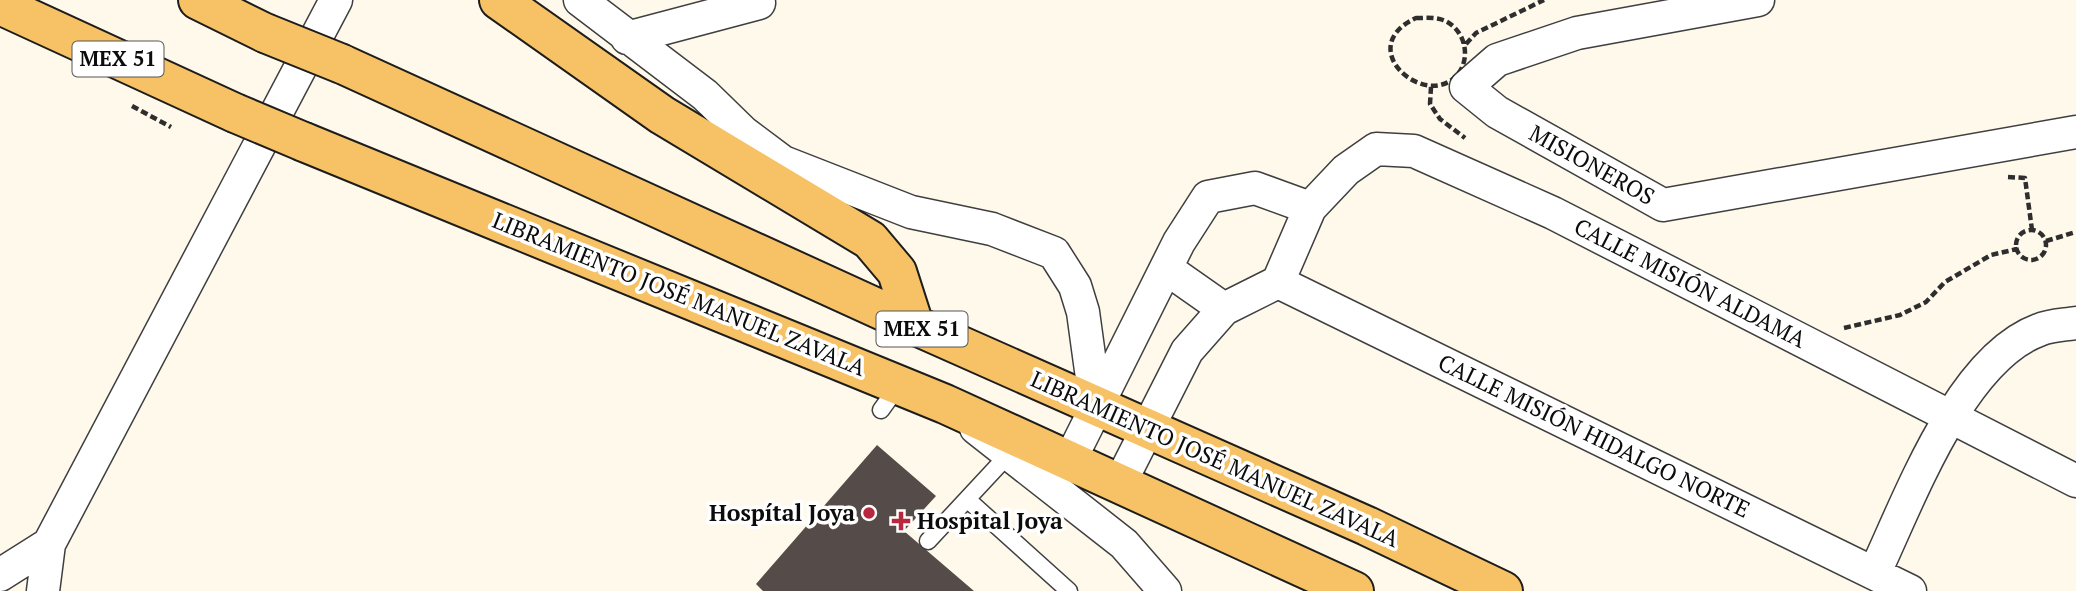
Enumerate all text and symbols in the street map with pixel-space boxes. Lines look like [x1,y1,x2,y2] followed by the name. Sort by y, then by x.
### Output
[72,42,164,76] road number: MEX 51
[1524,117,1661,212] street label: MISIONEROS
[488,204,871,383] street label: LIBRAMIENTO JOSÉ MANUEL ZAVALA
[1569,211,1812,355] street label: CALLE MISIÓN ALDAMA
[876,312,968,346] road number: MEX 51
[1433,346,1755,525] street label: CALLE MISIÓN HIDALGO NORTE
[1026,363,1404,554] street label: LIBRAMIENTO JOSÉ MANUEL ZAVALA
[709,497,855,528] place label: Hospítal Joya
[861,505,877,521] marker: Hospítal Joya
[917,505,1063,536] place label: Hospital Joya
[891,511,911,531] marker: Hospital Joya

